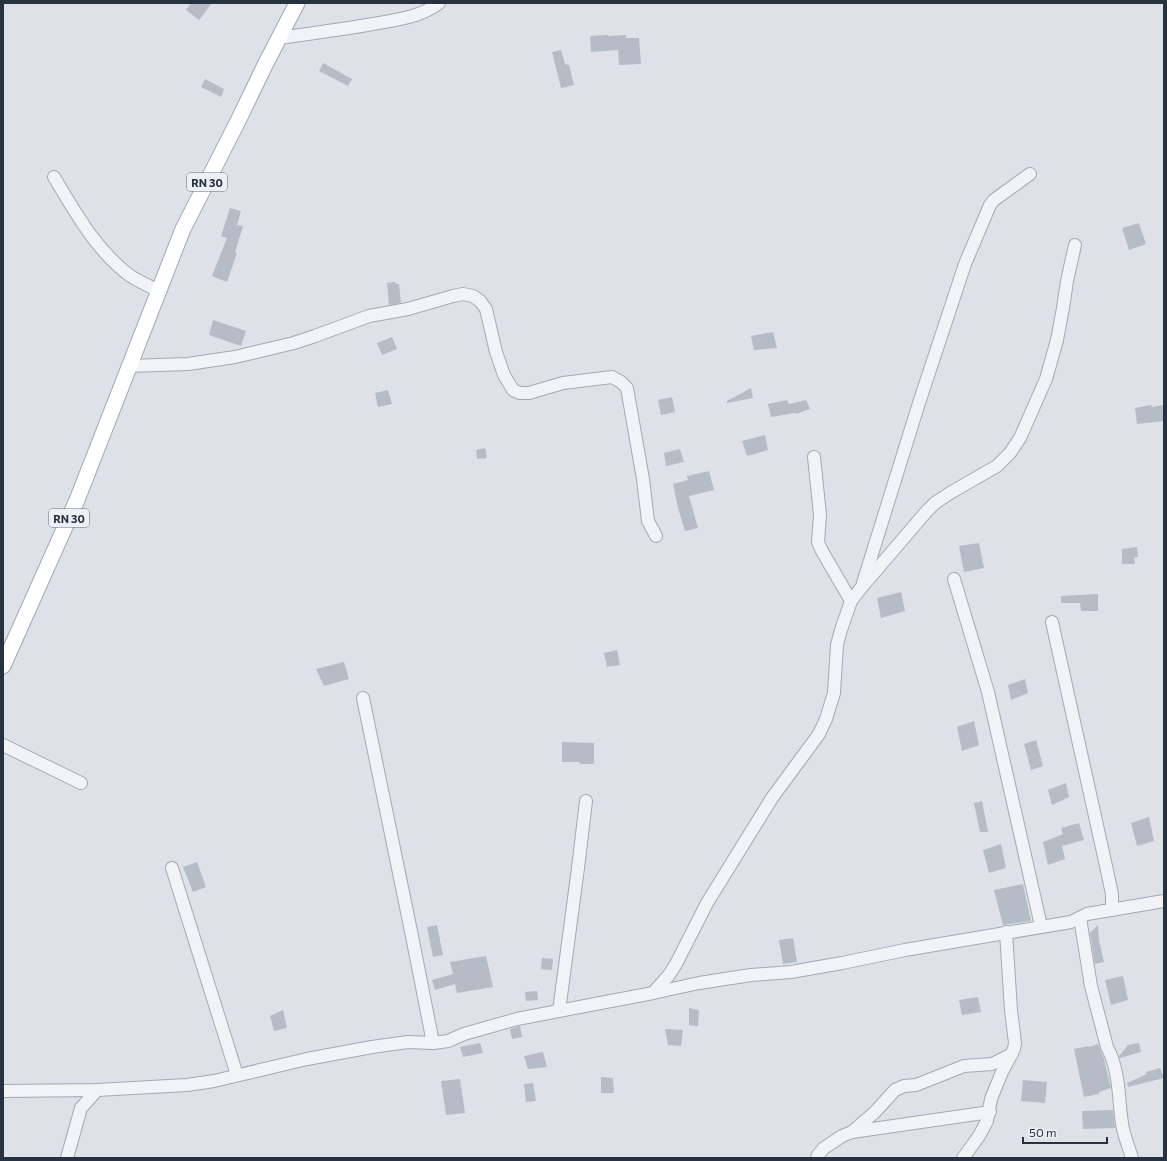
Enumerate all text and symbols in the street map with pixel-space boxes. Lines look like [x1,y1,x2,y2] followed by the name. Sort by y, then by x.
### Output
[187,173,227,191] road number: RN 30
[49,509,89,527] road number: RN 30
[1023,1119,1107,1145] scale bar
[1029,1125,1057,1139] text: 50 m

